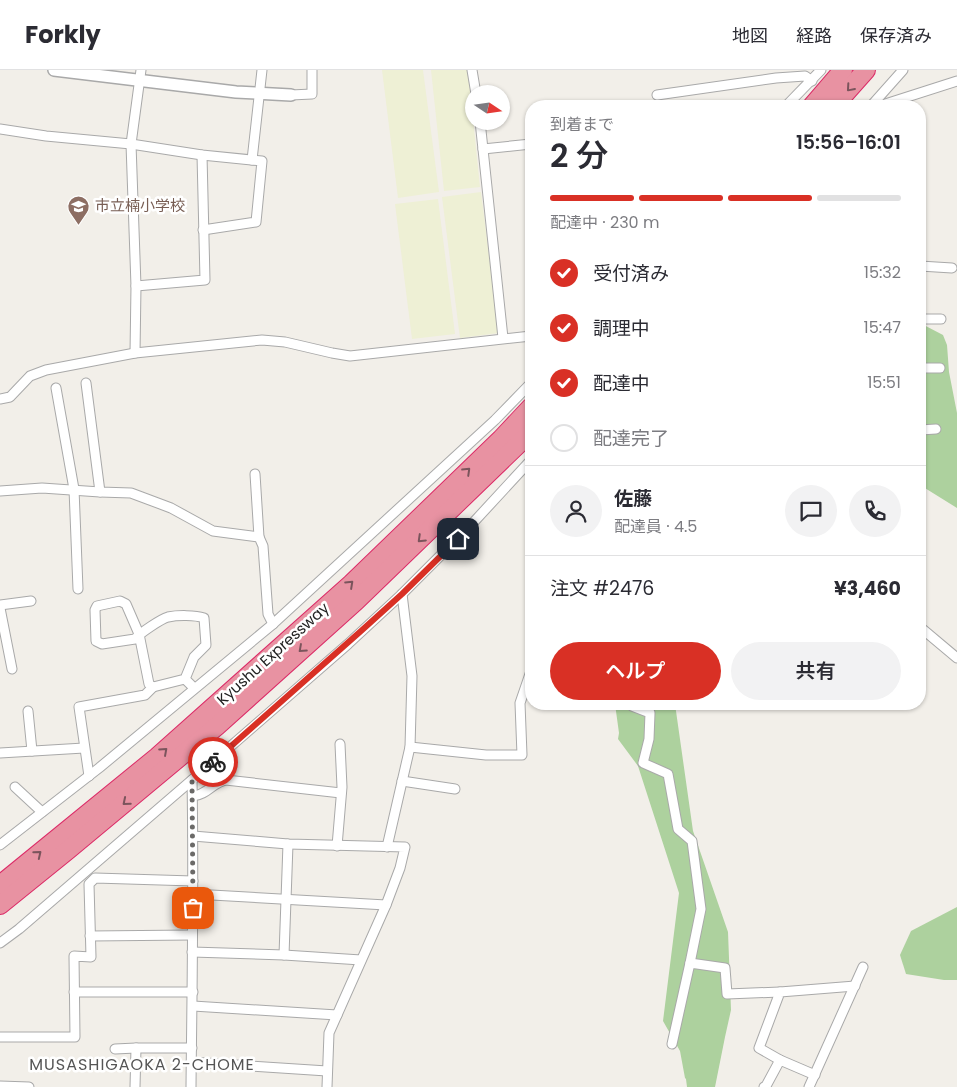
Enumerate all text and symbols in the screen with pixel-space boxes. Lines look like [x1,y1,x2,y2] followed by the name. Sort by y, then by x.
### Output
[25,18,101,51] text: Forkly
[732,23,768,48] text: 地図
[796,23,832,48] text: 経路
[860,23,932,48] text: 保存済み
[847,83,856,92] one-way arrow
[465,85,510,130] north arrow
[465,85,510,130] map controls
[550,113,614,136] text: 到着まで
[796,129,901,156] text: 15:56–16:01
[550,133,608,178] text: 2 分
[67,194,91,225] school or university icon: 市立楠小学校
[95,195,185,216] place label: 市立楠小学校
[550,211,659,234] text: 配達中 · 230 m
[550,259,578,287] icon: check
[593,260,669,287] text: 受付済み
[864,261,901,284] text: 15:32
[550,314,578,342] icon: check
[593,315,650,342] text: 調理中
[864,316,901,339] text: 15:47
[550,369,578,397] icon: check
[593,370,650,397] text: 配達中
[867,371,901,394] text: 15:51
[593,425,669,452] text: 配達完了
[461,468,470,477] one-way arrow
[550,485,602,537] button: person
[614,485,652,512] text: 佐藤
[785,485,837,537] button: chat
[849,485,901,537] button: phone
[614,515,697,538] text: 配達員 · 4.5
[437,518,479,560] pin
[444,525,472,553] icon: home
[417,533,426,542] one-way arrow
[550,575,654,602] text: 注文 #2476
[834,575,901,602] text: ¥3,460
[344,581,353,590] one-way arrow
[212,597,334,710] street label: Kyushu Expressway
[550,642,721,700] button: ヘルプ
[731,642,901,700] button: 共有
[298,644,307,653] one-way arrow
[188,737,238,787] courier
[158,748,167,757] one-way arrow
[199,748,227,776] icon: bike
[123,796,132,805] one-way arrow
[32,852,41,860] one-way arrow
[172,887,214,929] pin
[179,894,207,922] icon: bag
[29,1053,255,1076] district label: MUSASHIGAOKA 2-CHOME

